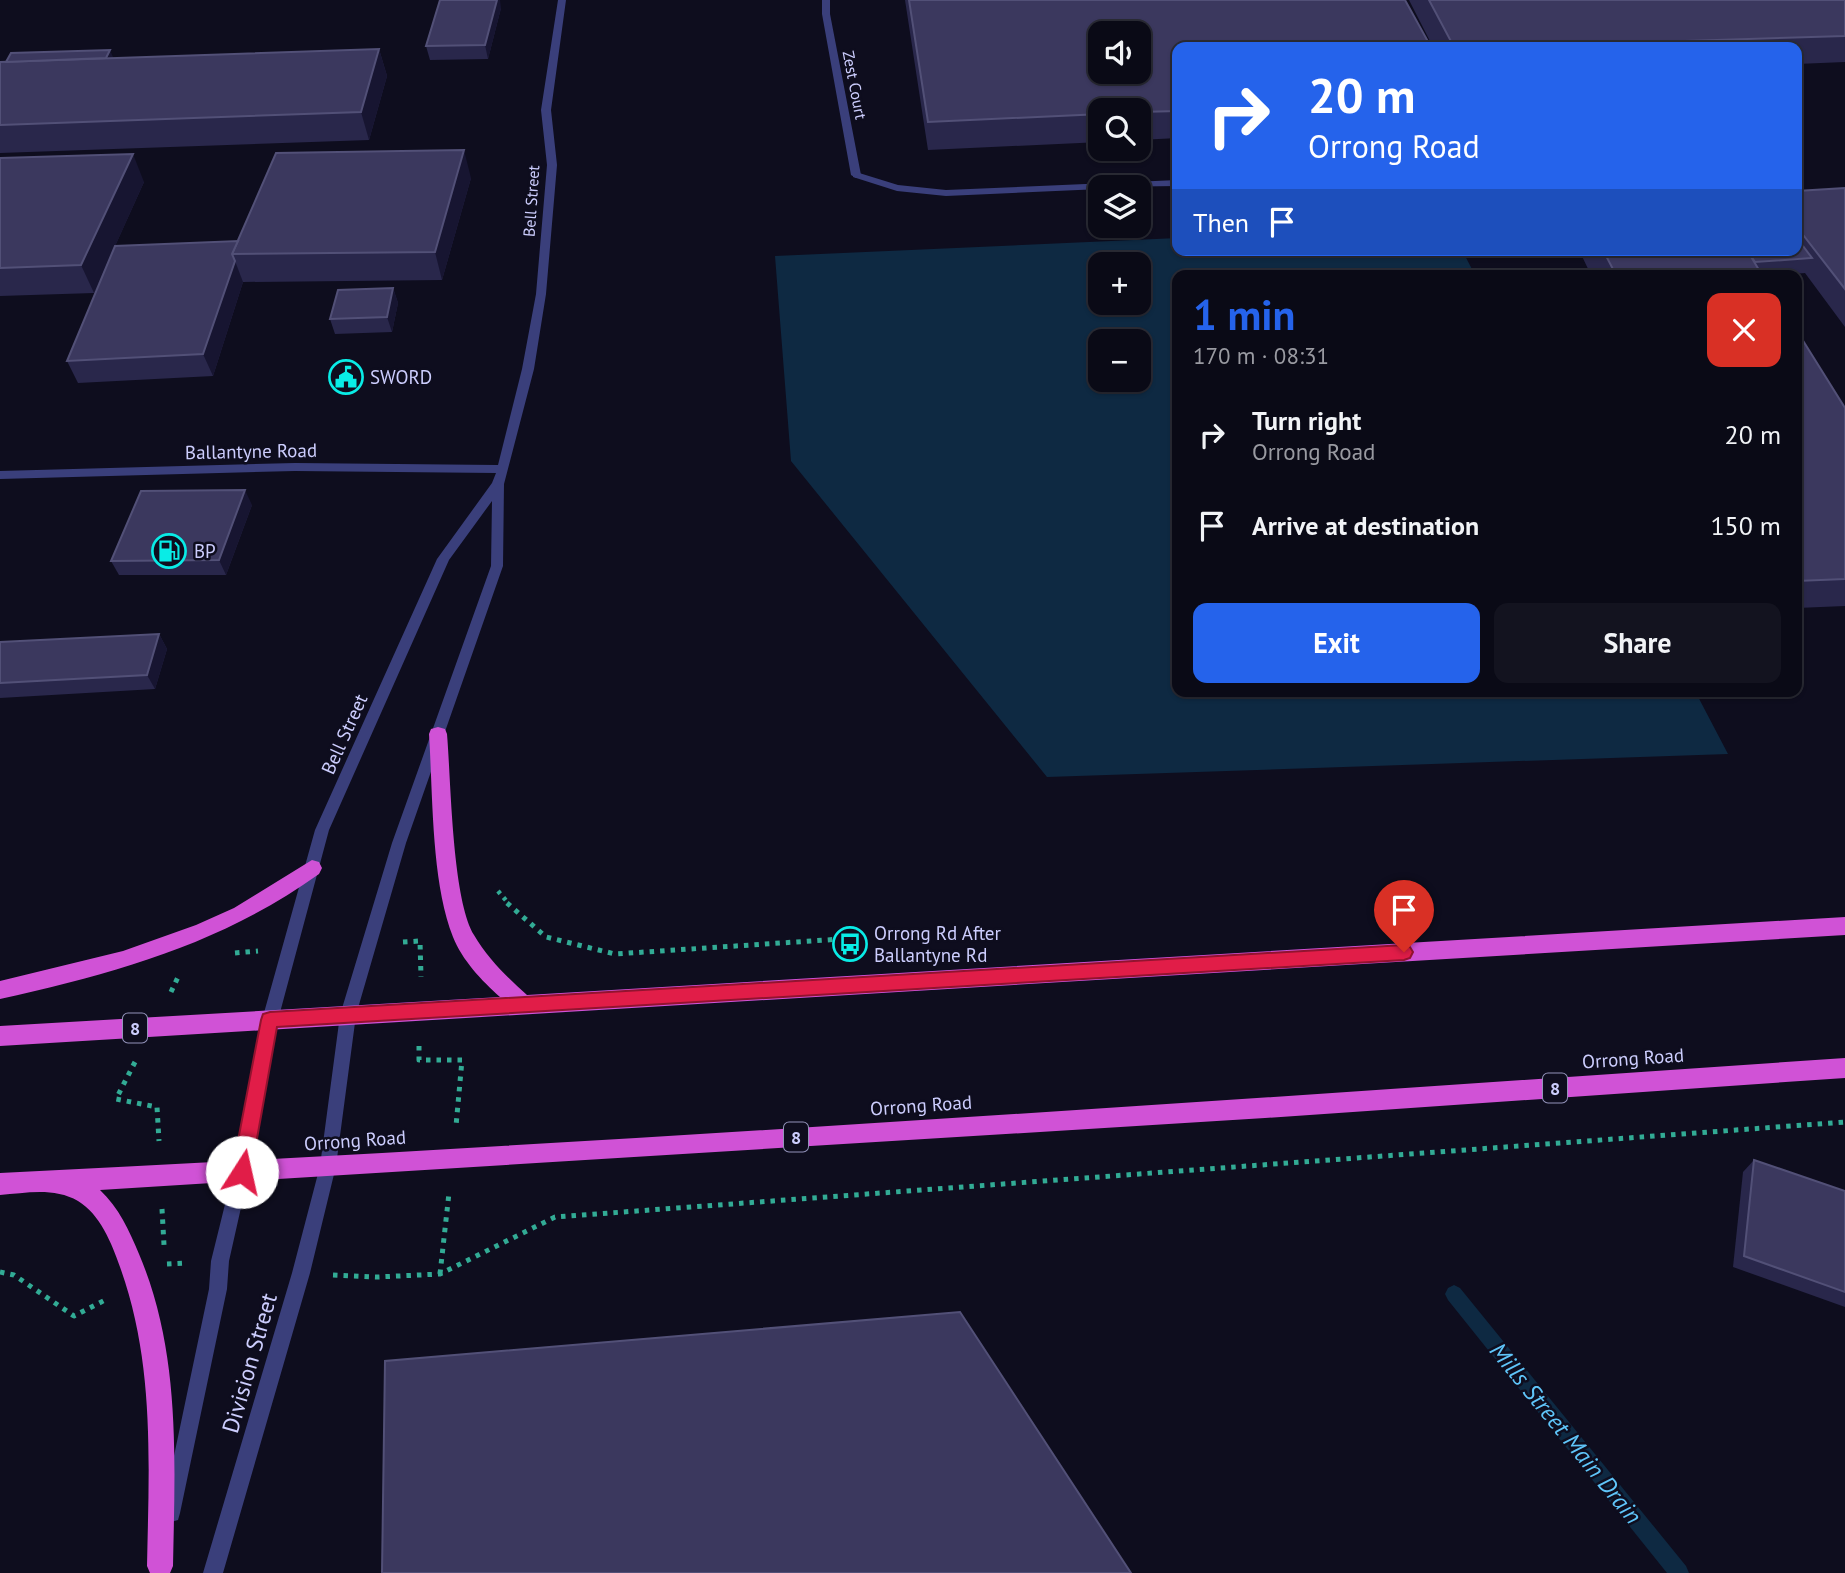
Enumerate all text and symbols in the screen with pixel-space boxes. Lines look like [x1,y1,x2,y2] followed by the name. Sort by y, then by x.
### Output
[1088,21,1151,392] map controls
[1088,21,1151,84] button: sound
[839,49,872,122] street label: Zest Court
[1308,63,1415,127] text: 20 m
[1193,70,1284,161] icon: right
[1088,98,1151,161] button: search
[1308,125,1480,167] text: Orrong Road
[519,164,544,238] street label: Bell Street
[1088,175,1151,238] button: layers
[1263,203,1301,241] icon: arrive
[1193,206,1249,239] text: Then
[1088,252,1151,315] button: +
[1193,287,1295,342] text: 1 min
[1707,293,1781,367] button: close
[1088,329,1151,392] button: −
[1193,341,1329,370] text: 170 m · 08:31
[327,358,365,396] public building icon: SWORD
[370,365,432,389] place label: SWORD
[1252,404,1361,437] text: Turn right
[1193,416,1231,454] icon: right
[1725,418,1781,451] text: 20 m
[1252,437,1375,466] text: Orrong Road
[185,438,317,464] street label: Ballantyne Road
[1193,507,1231,545] icon: arrive
[1252,509,1479,542] text: Arrive at destination
[1710,509,1781,542] text: 150 m
[150,532,188,570] fuel station icon: BP
[194,539,216,563] place label: BP
[1193,603,1480,683] button: Exit
[1494,603,1781,683] button: Share
[316,690,373,778] street label: Bell Street
[1374,880,1434,952] pin
[1385,891,1423,929] icon: arrive
[874,921,1002,967] place label: Orrong Rd After Ballantyne Rd
[831,925,869,963] bus stop icon: Orrong Rd After Ballantyne Rd
[123,1014,147,1042] road number: 8
[1581,1042,1685,1074] street label: Orrong Road
[1543,1073,1567,1102] road number: 8
[869,1089,973,1121] street label: Orrong Road
[784,1122,808,1152] road number: 8
[303,1124,407,1156] street label: Orrong Road
[205,1135,279,1209] position arrow
[215,1290,283,1436] street label: Division Street
[1483,1336,1649,1530] water label: Mills Street Main Drain

